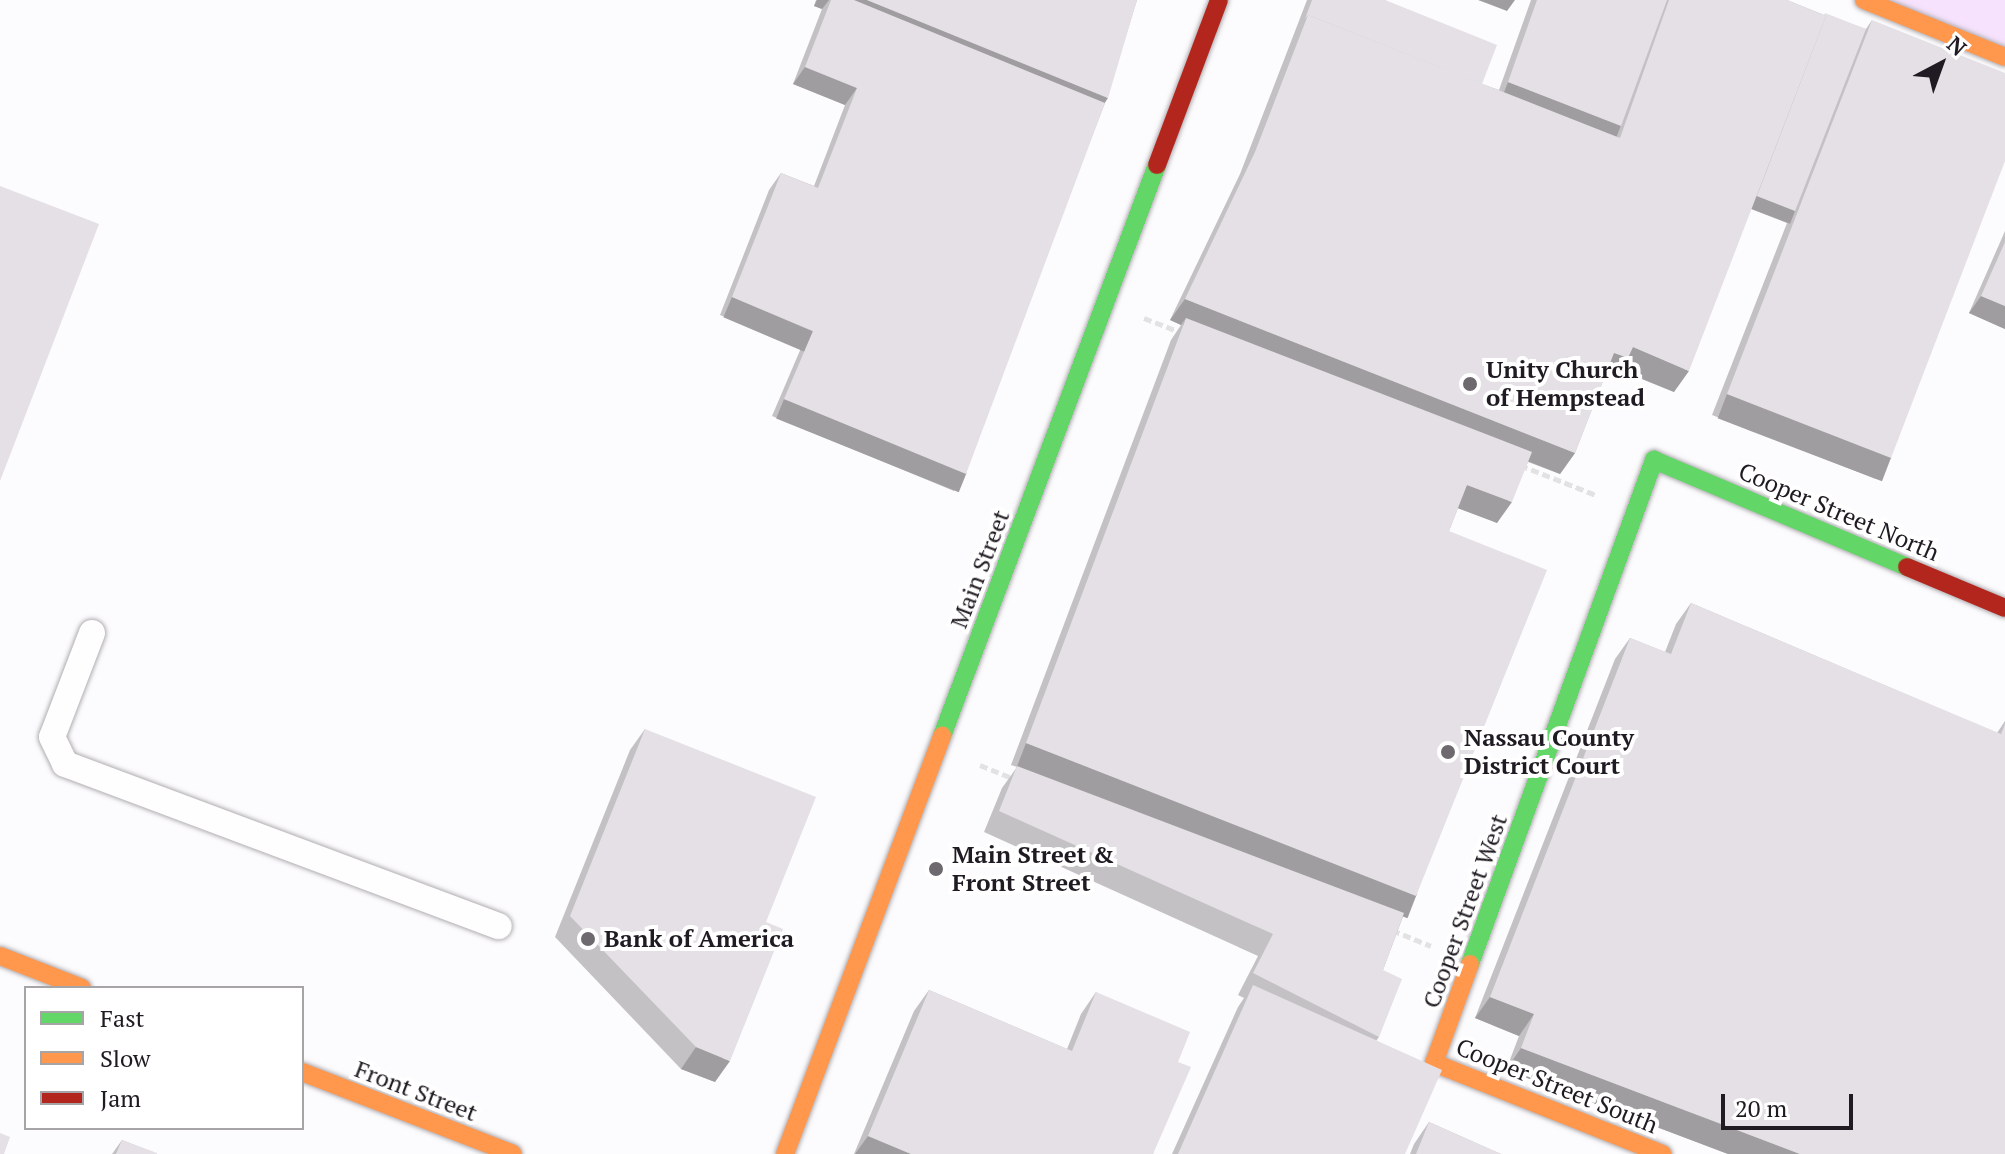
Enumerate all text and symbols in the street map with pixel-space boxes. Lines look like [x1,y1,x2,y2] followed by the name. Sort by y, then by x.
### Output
[1901,24,1981,104] north arrow
[1941,29,1973,62] text: N
[1486,356,1645,412] place label: Unity Church of Hempstead
[1461,375,1479,393] marker: Unity Church of Hempstead
[1734,457,1944,567] street label: Cooper Street North
[944,506,1016,632] street label: Main Street
[1464,724,1634,780] place label: Nassau County District Court
[1439,743,1457,761] marker: Nassau County District Court
[1417,810,1513,1012] street label: Cooper Street West
[952,841,1114,897] place label: Main Street & Front Street
[927,860,945,878] marker: Main Street & Front Street
[604,925,794,953] place label: Bank of America
[579,930,597,948] marker: Bank of America
[24,986,304,1130] legend
[100,1002,144,1034] text: Fast
[1452,1032,1662,1140] street label: Cooper Street South
[100,1042,151,1074] text: Slow
[351,1055,481,1127] street label: Front Street
[1725,1078,1857,1128] scale bar
[100,1082,141,1114] text: Jam
[1735,1092,1787,1124] text: 20 m

